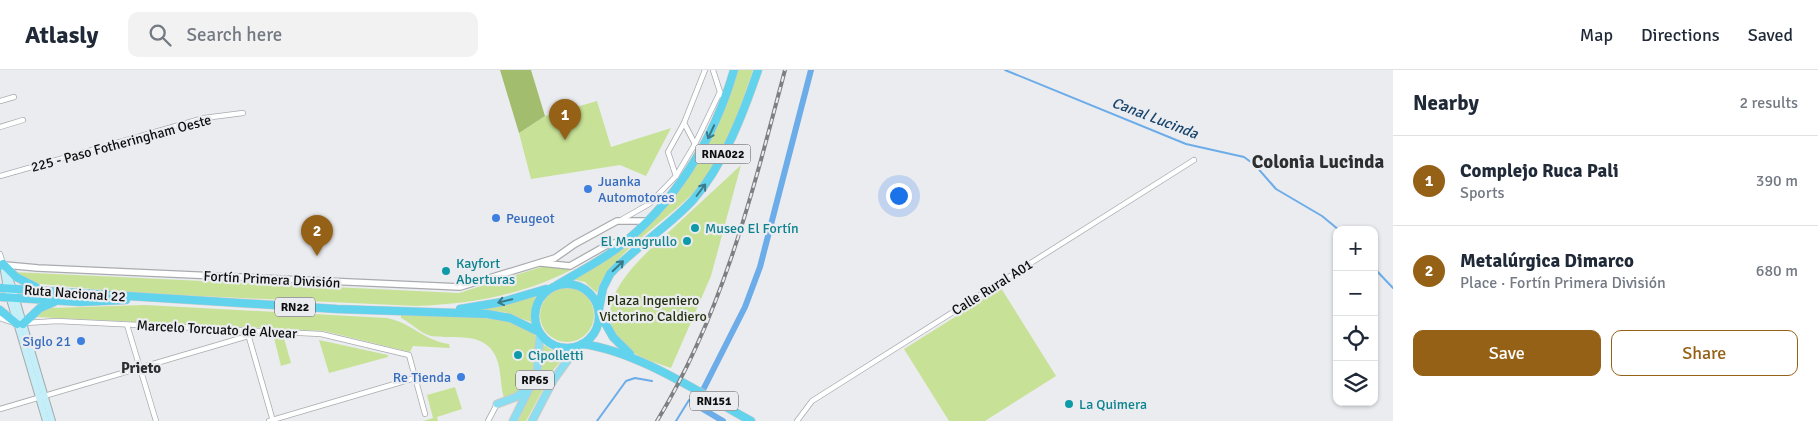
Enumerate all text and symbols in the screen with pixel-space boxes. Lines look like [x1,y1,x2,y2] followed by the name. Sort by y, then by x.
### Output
[128,12,478,57] search box
[25,20,98,50] text: Atlasly
[146,21,174,49] icon: search
[186,23,282,47] text: Search here
[1580,24,1613,46] text: Map
[1641,24,1720,46] text: Directions
[1748,24,1793,46] text: Saved
[1413,90,1479,116] text: Nearby
[1109,93,1201,143] water label: Canal Lucinda
[1739,93,1798,113] text: 2 results
[549,99,581,140] pin: 1
[29,111,213,176] street label: 225 - Paso Fotheringham Oeste
[706,124,715,139] one-way arrow
[696,144,750,164] road number: RNA022
[1252,150,1384,174] district label: Colonia Lucinda
[1460,159,1619,183] text: Complejo Ruca Pali
[1425,171,1433,191] text: 1
[1756,171,1798,191] text: 390 m
[598,173,675,206] place label: Juanka Automotores
[582,183,594,195] marker: Juanka Automotores
[886,183,912,209] your location
[1460,183,1505,203] text: Sports
[695,184,706,197] one-way arrow
[506,210,555,227] place label: Peugeot
[490,212,502,224] marker: Peugeot
[301,215,333,256] pin: 2
[705,220,799,237] place label: Museo El Fortín
[689,222,701,234] marker: Museo El Fortín
[1333,226,1378,406] map controls
[1333,226,1378,271] button: +
[600,233,677,250] place label: El Mangrullo
[681,235,693,247] marker: El Mangrullo
[1460,249,1634,273] text: Metalúrgica Dimarco
[456,255,515,288] place label: Kayfort Aberturas
[949,256,1036,319] street label: Calle Rural A01
[612,260,625,272] one-way arrow
[1425,261,1433,281] text: 2
[1756,261,1798,281] text: 680 m
[440,265,452,277] marker: Kayfort Aberturas
[203,267,341,292] street label: Fortín Primera División
[1333,271,1378,316] button: −
[1460,273,1666,293] text: Place · Fortín Primera División
[23,281,127,306] street label: Ruta Nacional 22
[599,292,707,325] park label: Plaza Ingeniero Victorino Caldiero
[497,297,513,306] one-way arrow
[275,298,315,316] road number: RN22
[1333,316,1378,361] button: locate
[136,317,299,342] street label: Marcelo Torcuato de Alvear
[1413,330,1601,376] button: Save
[1611,330,1798,376] button: Share
[23,333,71,350] place label: Siglo 21
[75,335,87,347] marker: Siglo 21
[528,347,584,364] place label: Cipolletti
[512,349,524,361] marker: Cipolletti
[121,359,161,377] district label: Prieto
[1333,361,1378,406] button: layers
[393,369,451,386] place label: Re Tienda
[516,370,554,390] road number: RP65
[455,371,467,383] marker: Re Tienda
[690,392,738,411] road number: RN151
[1079,396,1147,413] place label: La Quimera
[1063,398,1075,410] marker: La Quimera

